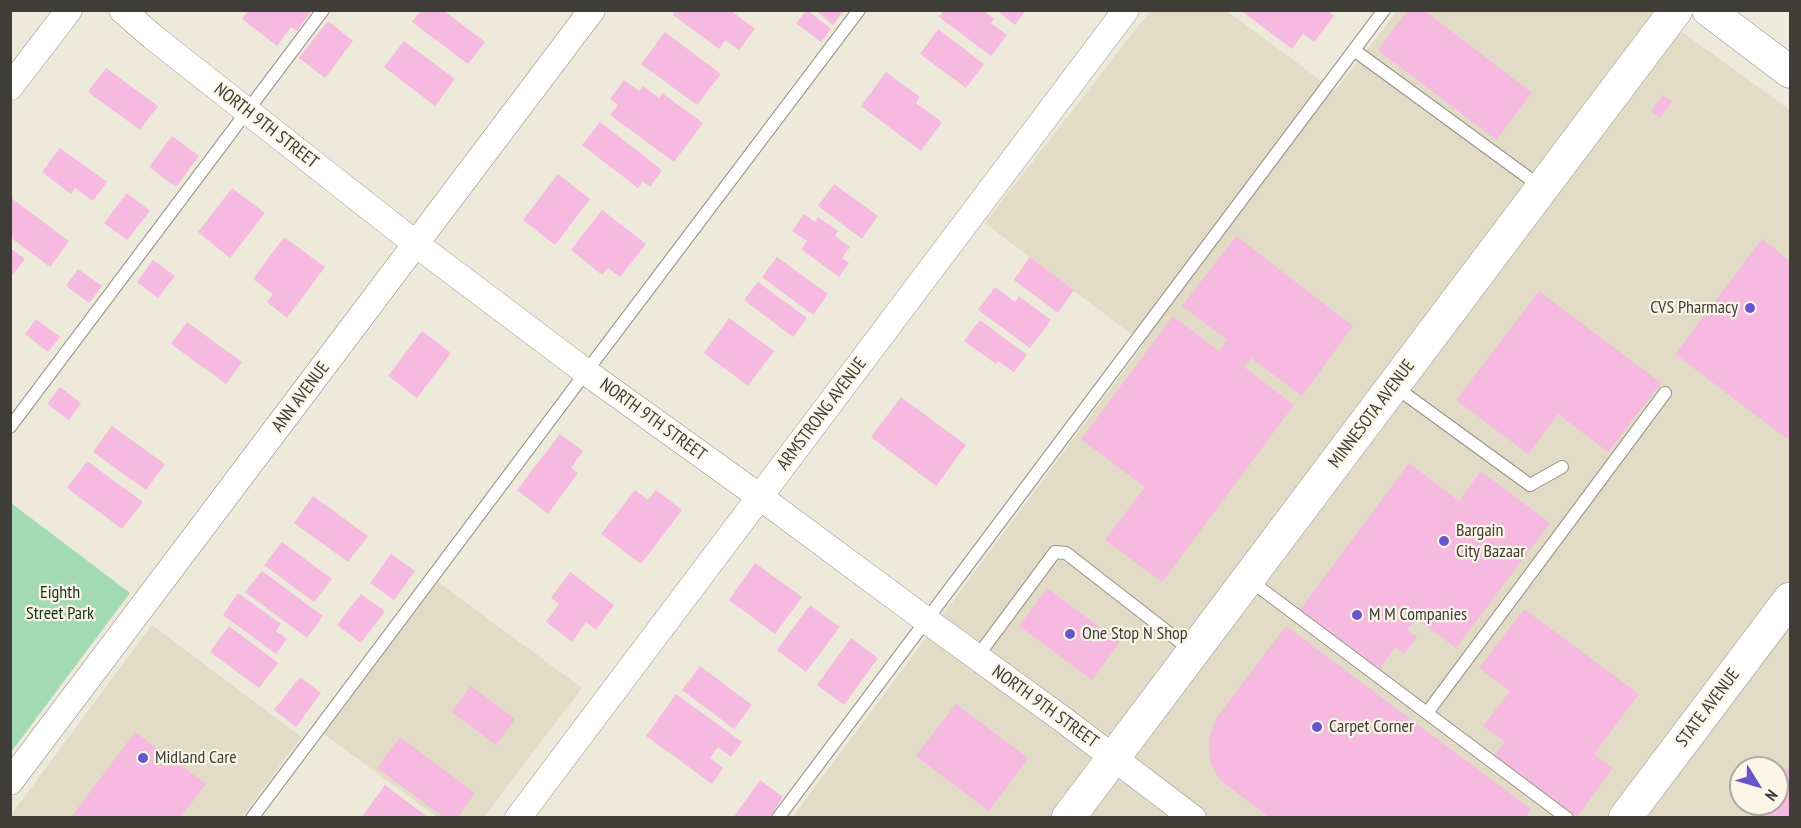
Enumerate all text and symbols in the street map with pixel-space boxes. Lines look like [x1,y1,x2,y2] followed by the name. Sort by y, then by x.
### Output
[210,79,322,173] street label: NORTH 9TH STREET
[1650,297,1738,319] place label: CVS Pharmacy
[1743,301,1757,315] marker: CVS Pharmacy
[773,353,871,475] street label: ARMSTRONG AVENUE
[1324,356,1420,472] street label: MINNESOTA AVENUE
[268,358,334,436] street label: ANN AVENUE
[596,374,710,466] street label: NORTH 9TH STREET
[1456,520,1525,562] place label: Bargain City Bazaar
[1437,534,1451,548] marker: Bargain City Bazaar
[26,582,94,624] park label: Eighth Street Park
[1369,604,1467,626] place label: M M Companies
[1350,608,1364,622] marker: M M Companies
[1082,623,1188,645] place label: One Stop N Shop
[1063,627,1077,641] marker: One Stop N Shop
[988,661,1102,753] street label: NORTH 9TH STREET
[1672,665,1744,751] street label: STATE AVENUE
[1329,716,1414,738] place label: Carpet Corner
[1310,720,1324,734] marker: Carpet Corner
[155,747,237,769] place label: Midland Care
[136,751,150,765] marker: Midland Care
[1729,756,1789,816] north arrow
[1761,786,1782,805] text: N

